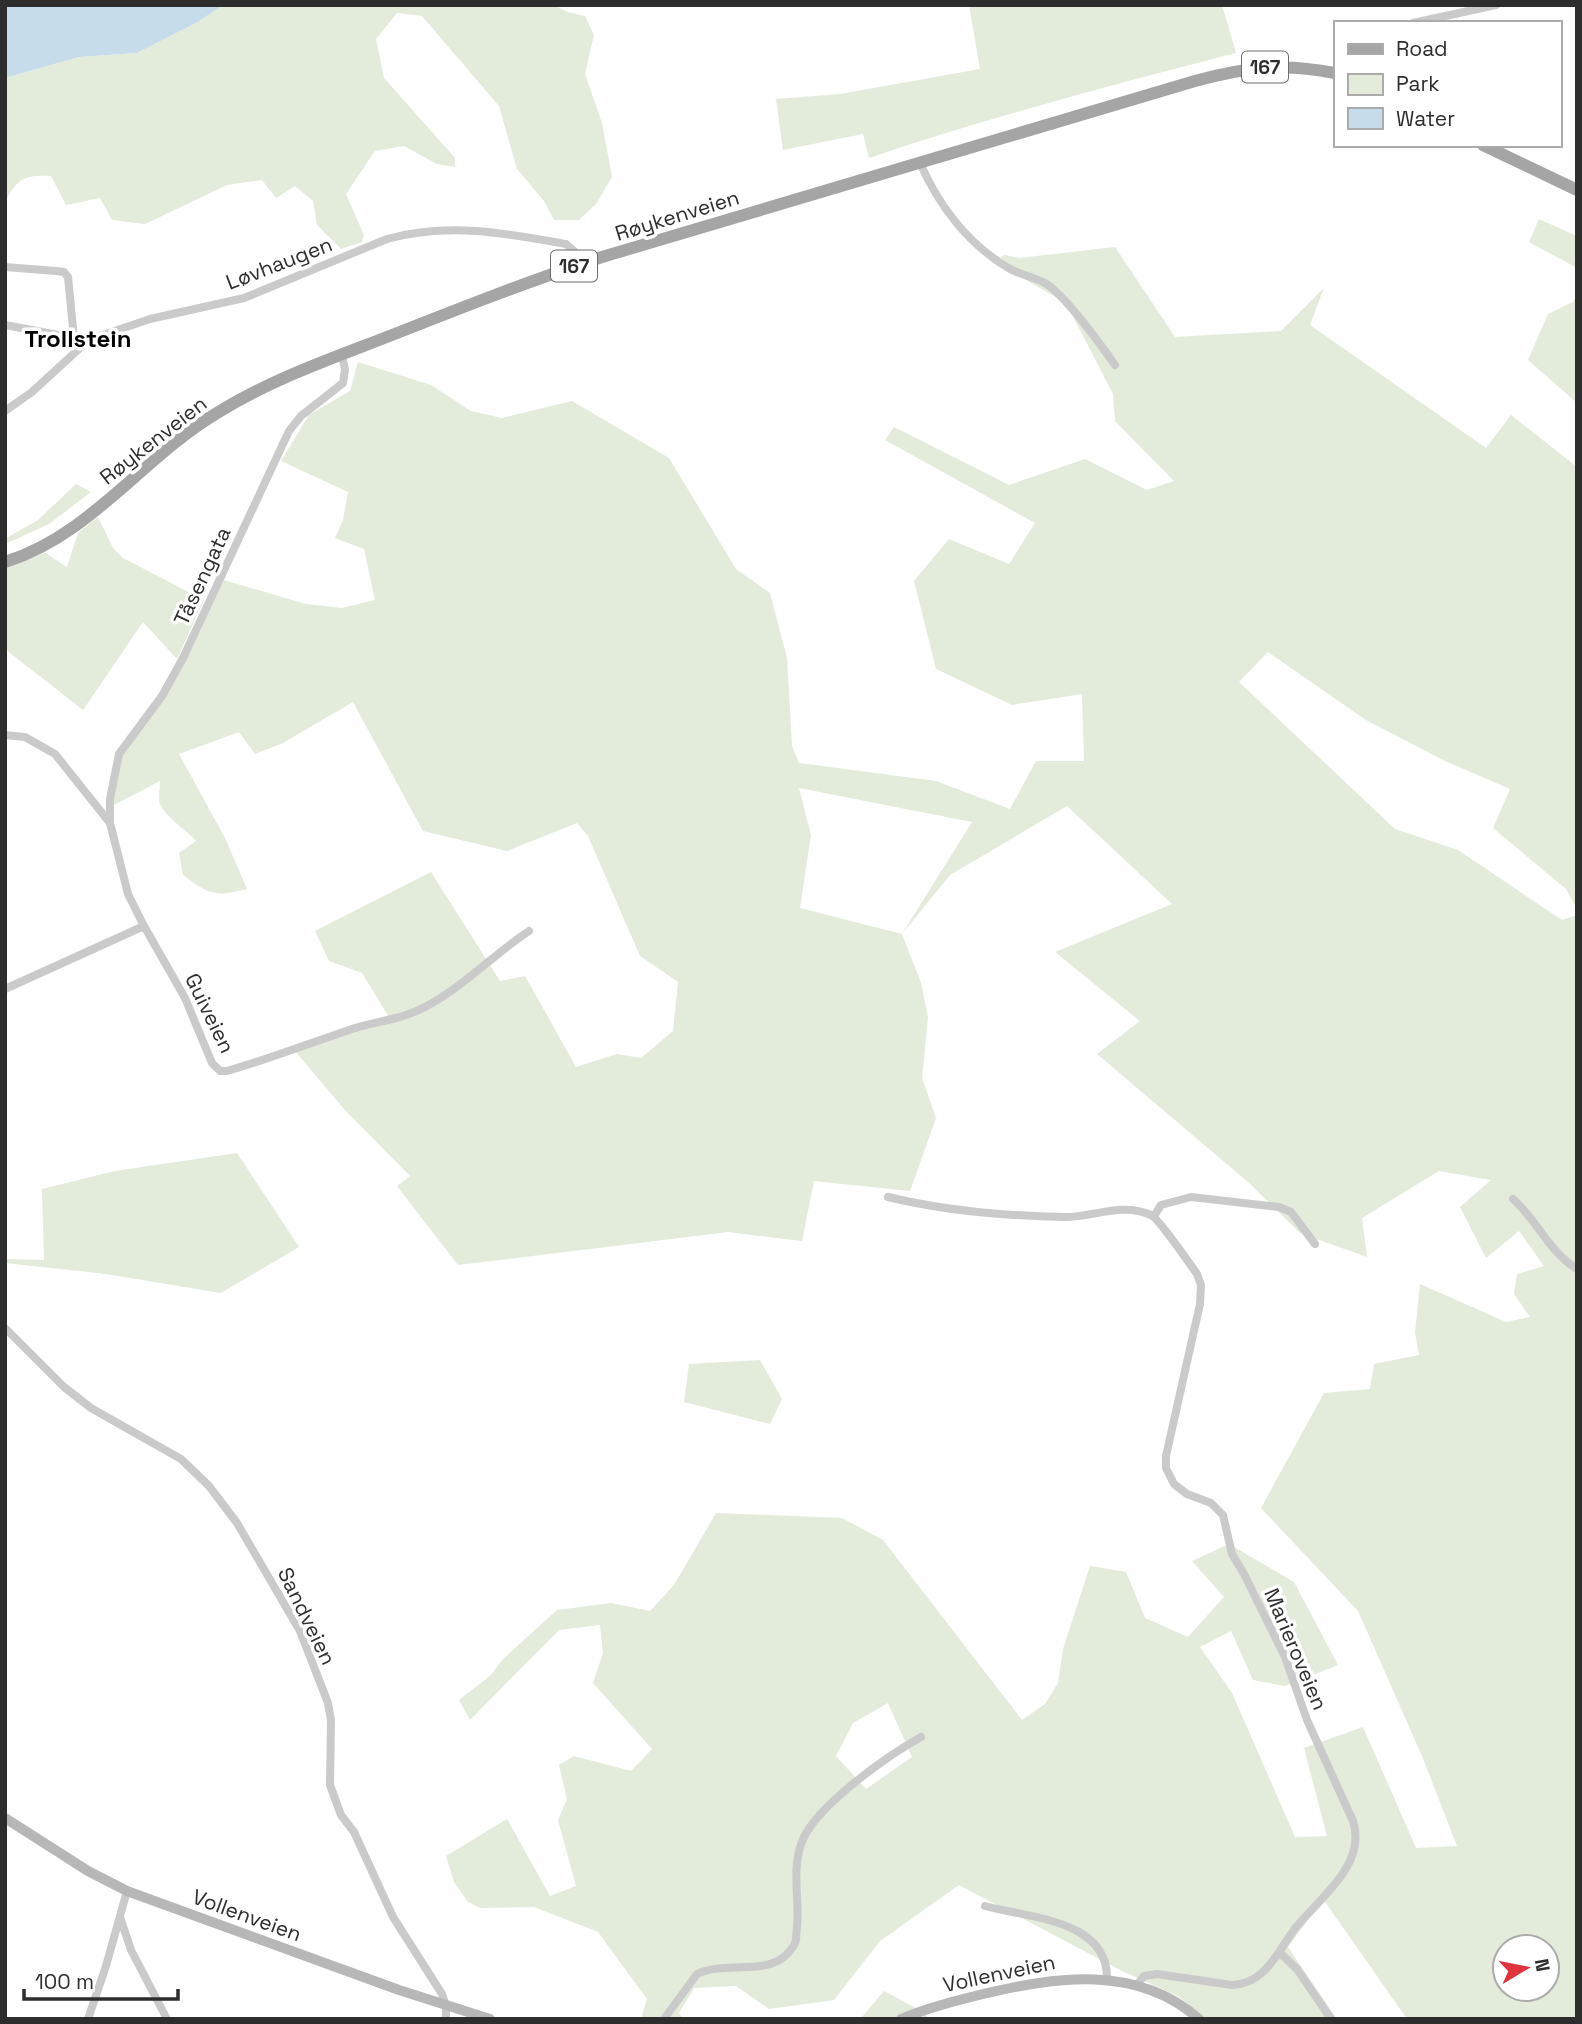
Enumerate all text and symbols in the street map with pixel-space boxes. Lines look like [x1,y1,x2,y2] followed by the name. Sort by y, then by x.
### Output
[1334,21,1561,147] legend
[1396,35,1448,62] text: Road
[1242,52,1288,82] road number: 167
[1396,70,1440,97] text: Park
[1396,105,1455,132] text: Water
[612,183,742,247] street label: Røykenveien
[222,230,336,296] street label: Løvhaugen
[551,250,597,282] road number: 167
[25,323,131,354] district label: Trollstein
[94,390,212,490] street label: Røykenveien
[167,523,237,629] street label: Tåsengata
[179,969,241,1057] street label: Guiveien
[272,1563,342,1669] street label: Sandveien
[1258,1584,1334,1714] street label: Marieroveien
[189,1883,305,1947] street label: Vollenveien
[1491,1933,1561,2003] north arrow
[940,1948,1058,1998] street label: Vollenveien
[1529,1957,1556,1974] text: N
[24,1958,178,2002] scale bar
[35,1968,94,1995] text: 100 m

